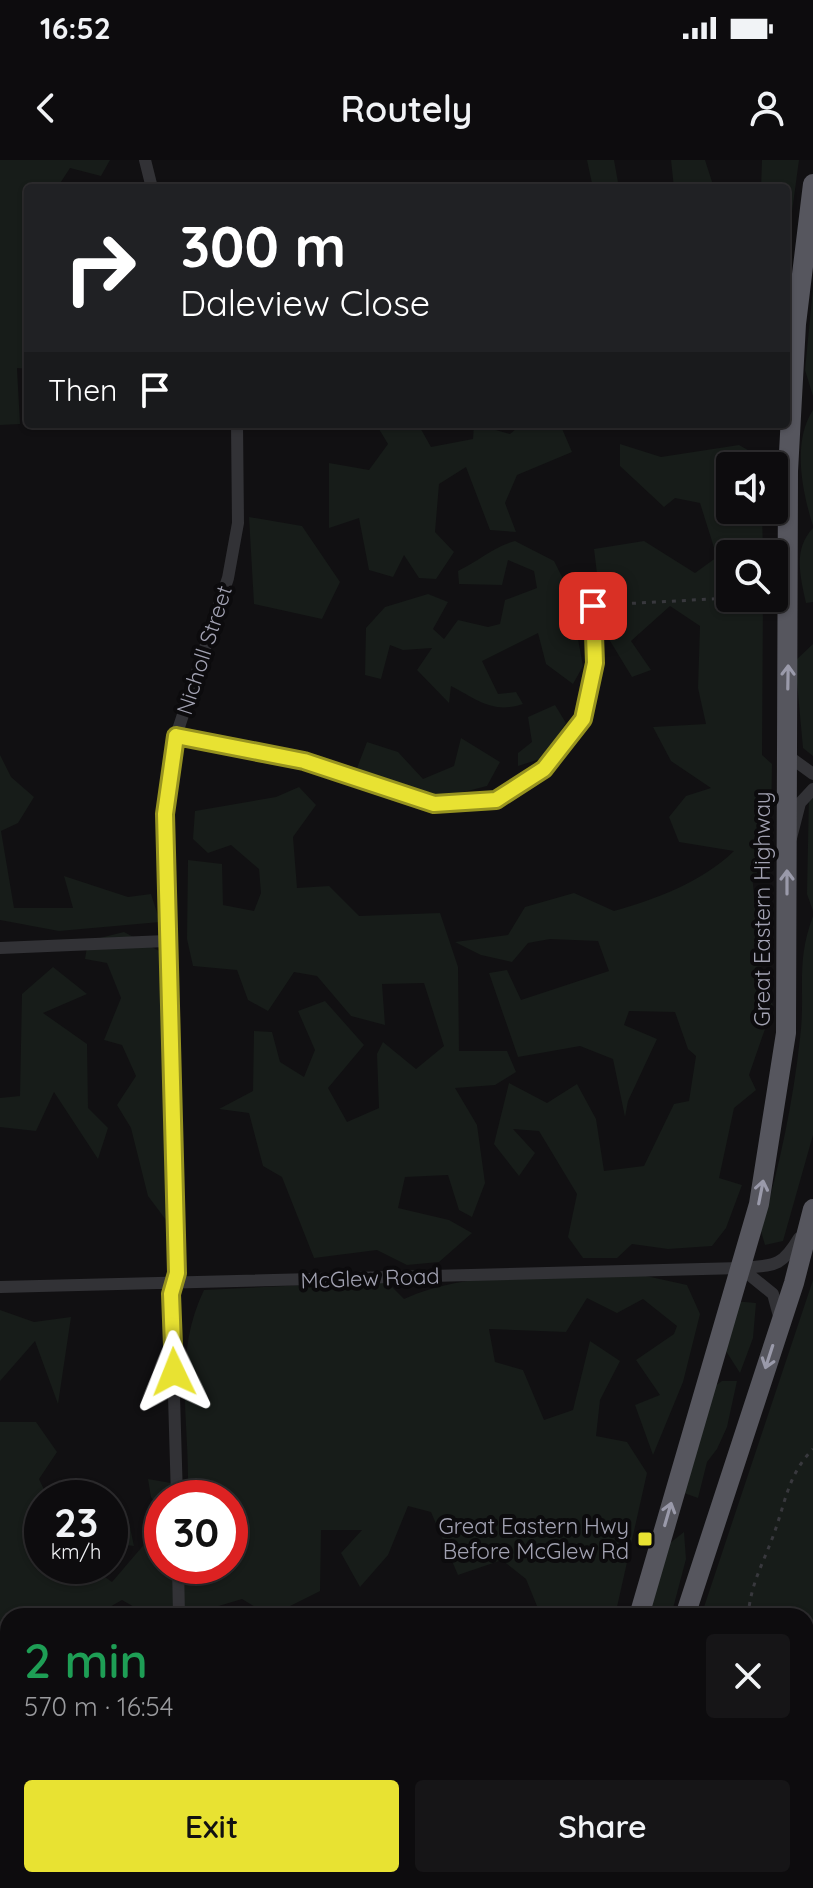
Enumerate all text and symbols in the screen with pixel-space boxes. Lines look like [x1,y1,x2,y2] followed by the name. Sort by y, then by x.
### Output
[40,9,111,47] text: 16:52
[24,86,68,130] icon: back
[341,86,472,131] text: Routely
[745,86,789,130] icon: person
[180,211,346,281] text: 300 m
[48,216,152,320] icon: right
[180,280,430,325] text: Daleview Close
[133,368,177,412] icon: arrive
[48,371,117,409] text: Then
[716,452,788,612] map controls
[716,452,788,524] button: sound
[716,540,788,612] button: search
[559,572,627,640] pin
[170,582,238,718] street label: Nicholl Street
[571,584,615,628] icon: arrive
[781,664,796,691] one-way arrow
[748,792,776,1026] street label: Great Eastern Highway
[779,869,795,896] one-way arrow
[755,1180,770,1206] one-way arrow
[300,1262,440,1294] street label: McGlew Road
[132,1330,216,1414] position arrow
[761,1344,775,1369] one-way arrow
[144,1480,248,1584] speed limit sign: 30
[54,1497,98,1547] text: 23
[661,1501,676,1527] one-way arrow
[438,1512,629,1565] place label: Great Eastern Hwy Before McGlew Rd
[636,1530,654,1548] marker: Great Eastern Hwy Before McGlew Rd
[51,1539,101,1564] text: km/h
[24,1630,148,1690] text: 2 min
[706,1634,790,1718] button: close
[24,1690,173,1723] text: 570 m · 16:54
[24,1780,399,1872] button: Exit
[415,1780,790,1872] button: Share

